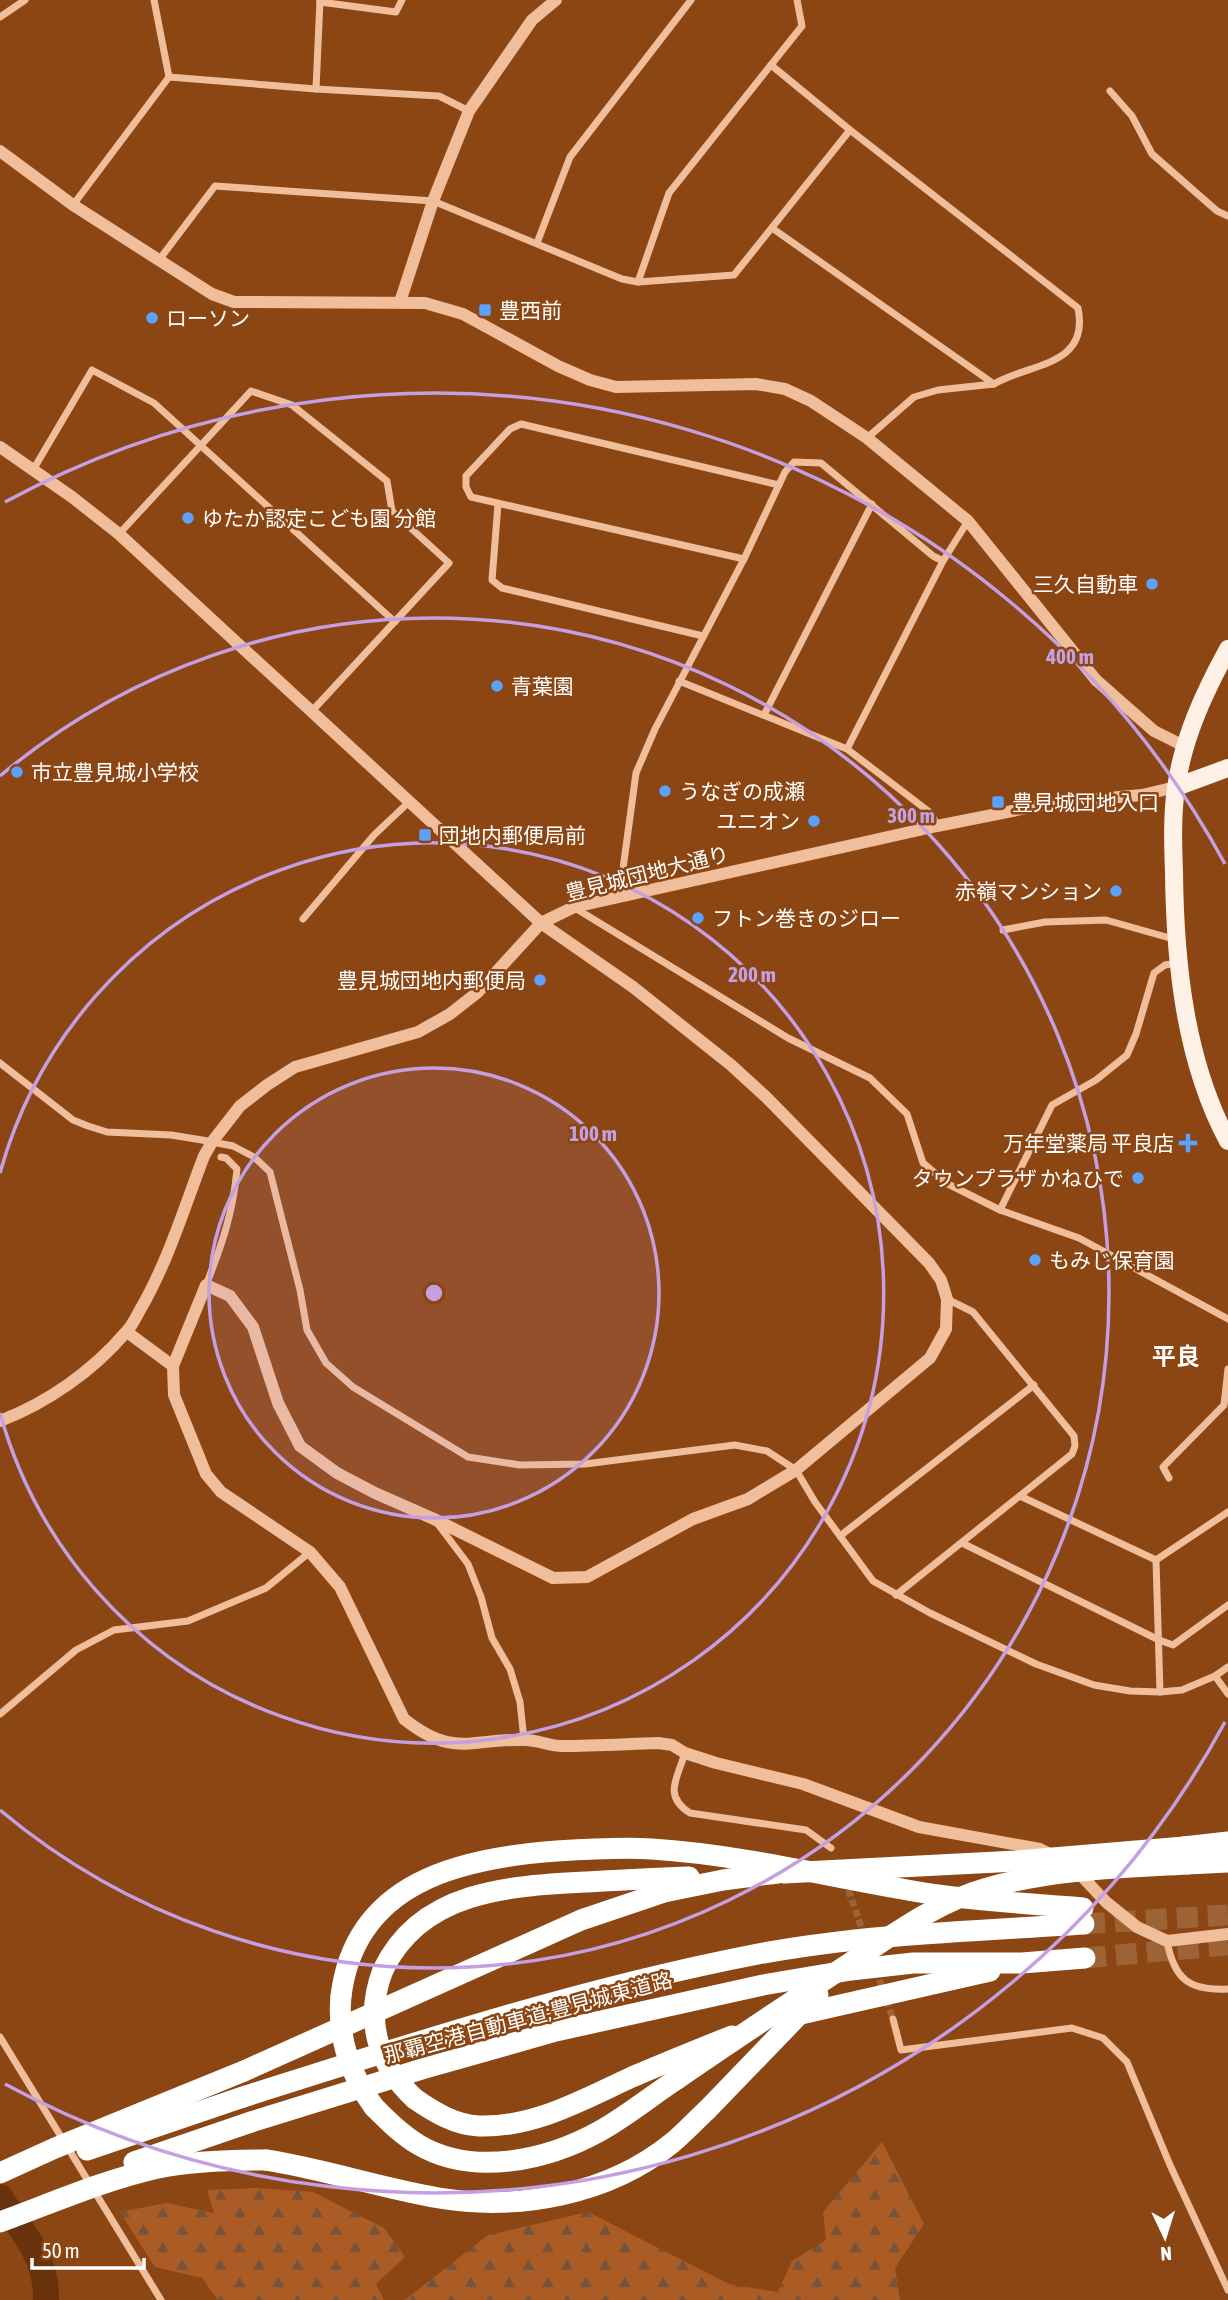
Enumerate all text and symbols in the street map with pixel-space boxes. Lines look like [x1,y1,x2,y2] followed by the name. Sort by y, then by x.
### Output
[499,298,562,322] place label: 豊西前
[477,302,493,318] marker: 豊西前
[166,306,250,330] place label: ローソン
[144,310,160,326] marker: ローソン
[202,506,436,530] place label: ゆたか認定こども園 分館
[180,510,196,526] marker: ゆたか認定こども園 分館
[1033,572,1138,596] place label: 三久自動車
[1144,576,1160,592] marker: 三久自動車
[1045,644,1094,668] text: 400 m
[511,674,574,698] place label: 青葉園
[489,678,505,694] marker: 青葉園
[31,760,199,784] place label: 市立豊見城小学校
[9,764,25,780] marker: 市立豊見城小学校
[679,779,805,803] place label: うなぎの成瀬
[657,783,673,799] marker: うなぎの成瀬
[1012,790,1159,814] place label: 豊見城団地入口
[990,794,1006,810] marker: 豊見城団地入口
[887,803,935,827] text: 300 m
[716,809,800,833] place label: ユニオン
[806,813,822,829] marker: ユニオン
[439,823,586,847] place label: 団地内郵便局前
[417,827,433,843] marker: 団地内郵便局前
[563,841,731,905] street label: 豊見城団地大通り
[955,879,1102,903] place label: 赤嶺マンション
[1108,883,1124,899] marker: 赤嶺マンション
[712,906,901,930] place label: フトン巻きのジロー
[690,910,706,926] marker: フトン巻きのジロー
[728,962,776,986] text: 200 m
[337,968,526,992] place label: 豊見城団地内郵便局
[532,972,548,988] marker: 豊見城団地内郵便局
[569,1121,617,1145] text: 100 m
[1003,1131,1174,1155] place label: 万年堂薬局 平良店
[1180,1135,1196,1151] marker: 万年堂薬局 平良店
[912,1166,1124,1190] place label: タウンプラザ かねひで
[1130,1170,1146,1186] marker: タウンプラザ かねひで
[1049,1248,1175,1272] place label: もみじ保育園
[1027,1252,1043,1268] marker: もみじ保育園
[422,1281,446,1305] centre of rings
[1152,1343,1200,1370] district label: 平良
[381,1967,675,2067] street label: 那覇空港自動車道;豊見城東道路
[1130,2202,1200,2272] north arrow
[32,2226,144,2270] scale bar
[42,2238,80,2262] text: 50 m
[1160,2243,1173,2265] text: N

